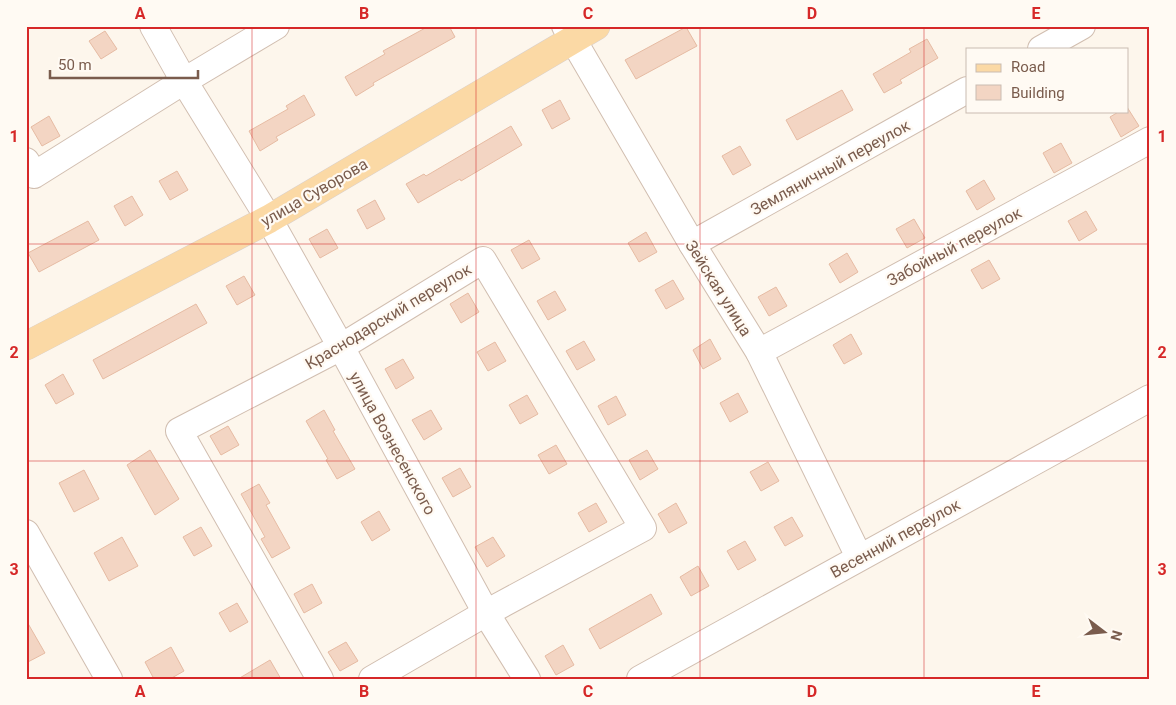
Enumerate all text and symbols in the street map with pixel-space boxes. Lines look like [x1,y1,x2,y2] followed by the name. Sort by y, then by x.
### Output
[135,4,146,23] text: A
[359,4,369,23] text: B
[583,4,593,23] text: C
[807,4,817,23] text: D
[1032,4,1041,23] text: E
[50,48,198,80] scale bar
[966,48,1128,112] legend
[58,56,92,74] text: 50 m
[1011,58,1045,76] text: Road
[1011,84,1065,102] text: Building
[747,116,914,219] street label: Земляничный переулок
[9,127,19,146] text: 1
[1157,127,1167,146] text: 1
[257,154,371,231] street label: улица Суворова
[884,203,1025,290] street label: Забойный переулок
[681,237,756,340] street label: Зейская улица
[302,259,475,374] street label: Краснодарский переулок
[9,343,19,362] text: 2
[1157,343,1167,362] text: 2
[345,368,440,518] street label: улица Вознесенского
[827,495,964,582] street label: Весенний переулок
[9,560,19,579] text: 3
[1157,560,1167,579] text: 3
[1078,608,1128,658] north arrow
[1107,629,1126,643] text: N
[135,682,146,701] text: A
[359,682,369,701] text: B
[583,682,593,701] text: C
[807,682,817,701] text: D
[1032,682,1041,701] text: E

